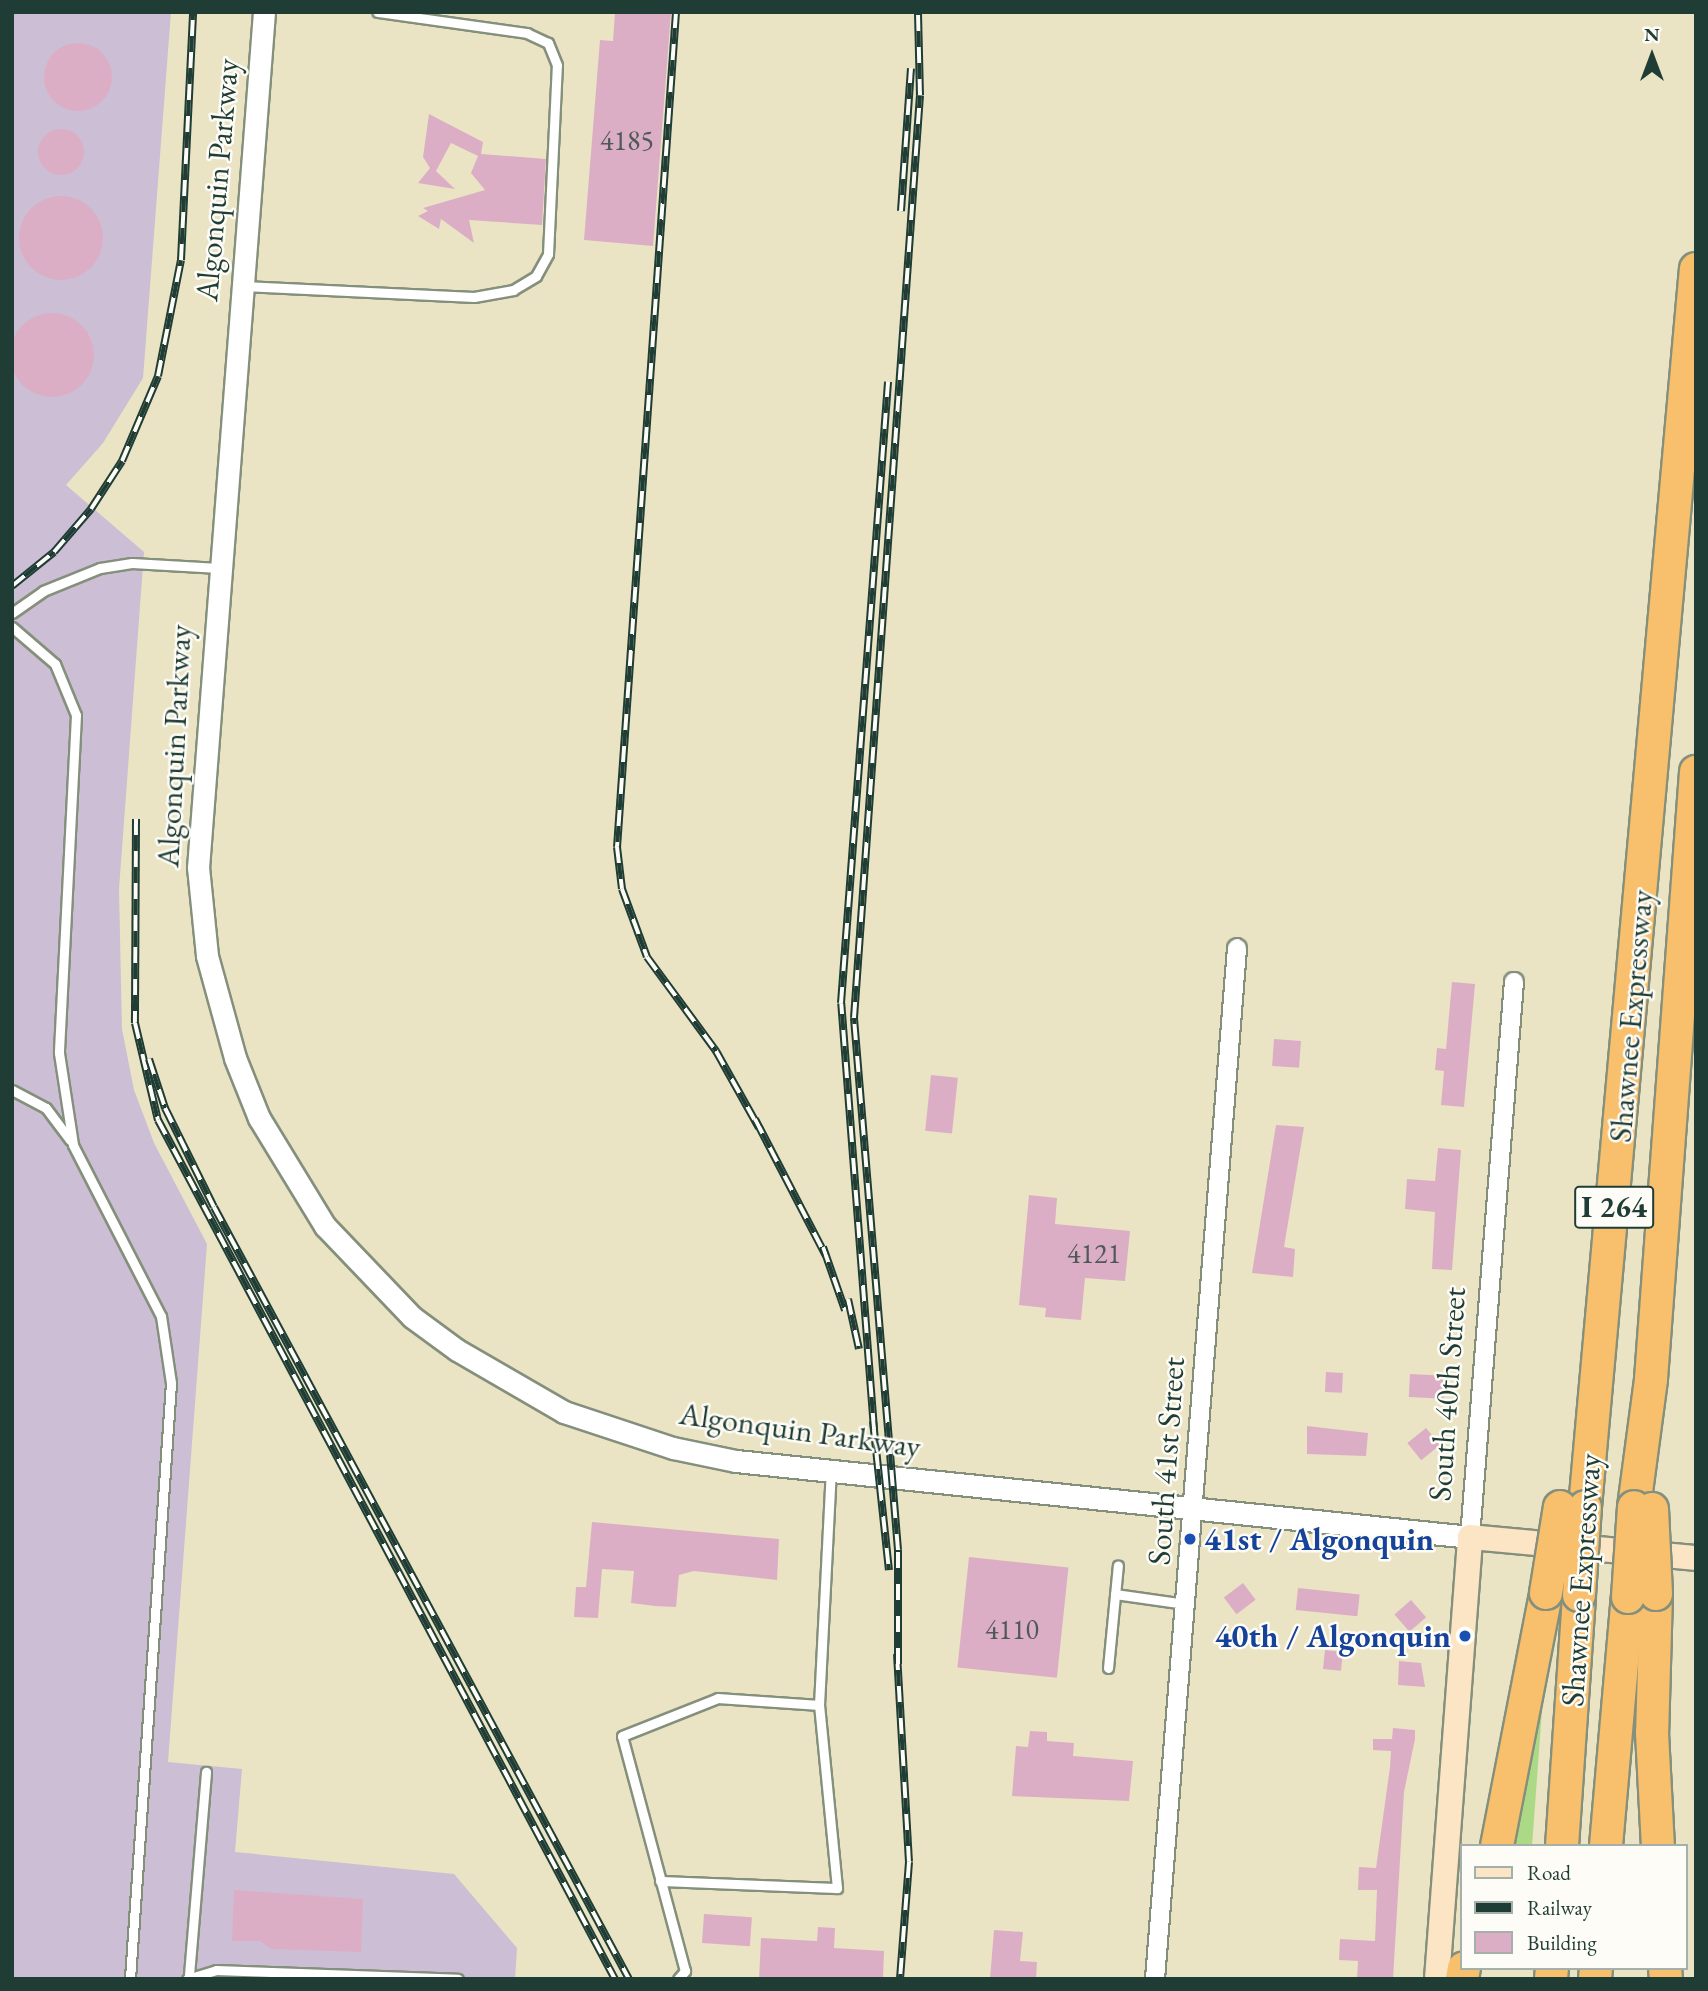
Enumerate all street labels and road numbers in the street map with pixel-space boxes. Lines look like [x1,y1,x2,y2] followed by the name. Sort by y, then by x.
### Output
[187,57,247,303] street label: Algonquin Parkway
[148,623,200,869] street label: Algonquin Parkway
[1601,888,1661,1144] street label: Shawnee Expressway
[1574,1180,1654,1233] road number: I 264
[1420,1286,1474,1502] street label: South 40th Street
[1140,1356,1192,1566] street label: South 41st Street
[677,1394,923,1466] street label: Algonquin Parkway
[1553,1452,1609,1708] street label: Shawnee Expressway

